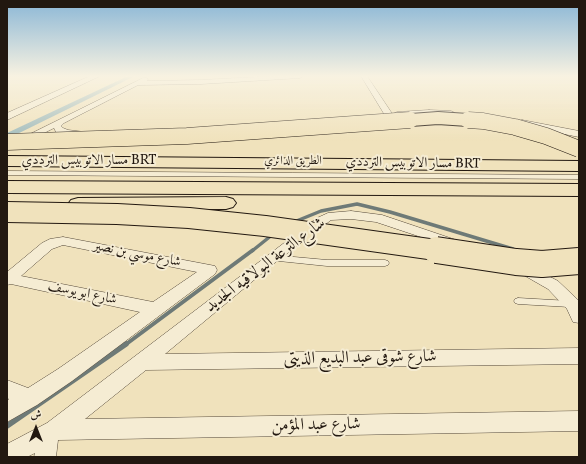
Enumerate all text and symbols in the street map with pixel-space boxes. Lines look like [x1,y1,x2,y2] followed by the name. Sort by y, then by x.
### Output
[21,153,157,169] street label: مسار الاتوبيس الترددي BRT
[345,154,481,174] street label: مسار الاتوبيس الترددي BRT
[264,155,322,169] street label: الطريق الدائري
[202,214,330,318] street label: شارع الترعة البولاقيه الجديد
[92,238,182,272] street label: شارع موسي بن نصير
[46,279,118,309] street label: شارع ابو يوسف
[283,347,437,371] street label: شارع شوقى عبد البديع الذيتى
[16,408,56,448] north arrow
[31,408,41,423] text: ش
[271,415,361,437] street label: شارع عبد المؤمن

